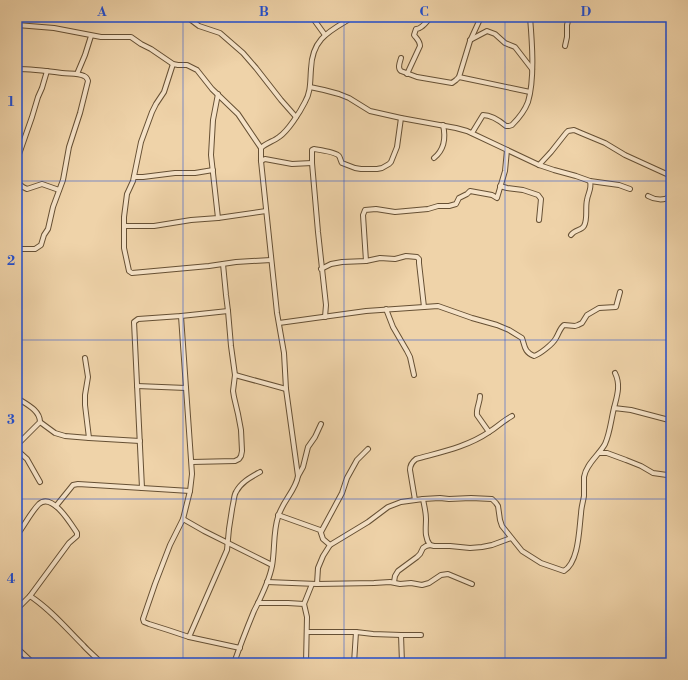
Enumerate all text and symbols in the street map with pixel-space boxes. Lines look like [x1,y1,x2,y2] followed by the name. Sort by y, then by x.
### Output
[96,4,107,20] text: A
[259,4,269,20] text: B
[419,4,429,20] text: C
[581,4,591,20] text: D
[8,94,15,110] text: 1
[7,253,15,269] text: 2
[7,412,15,428] text: 3
[7,571,16,587] text: 4

